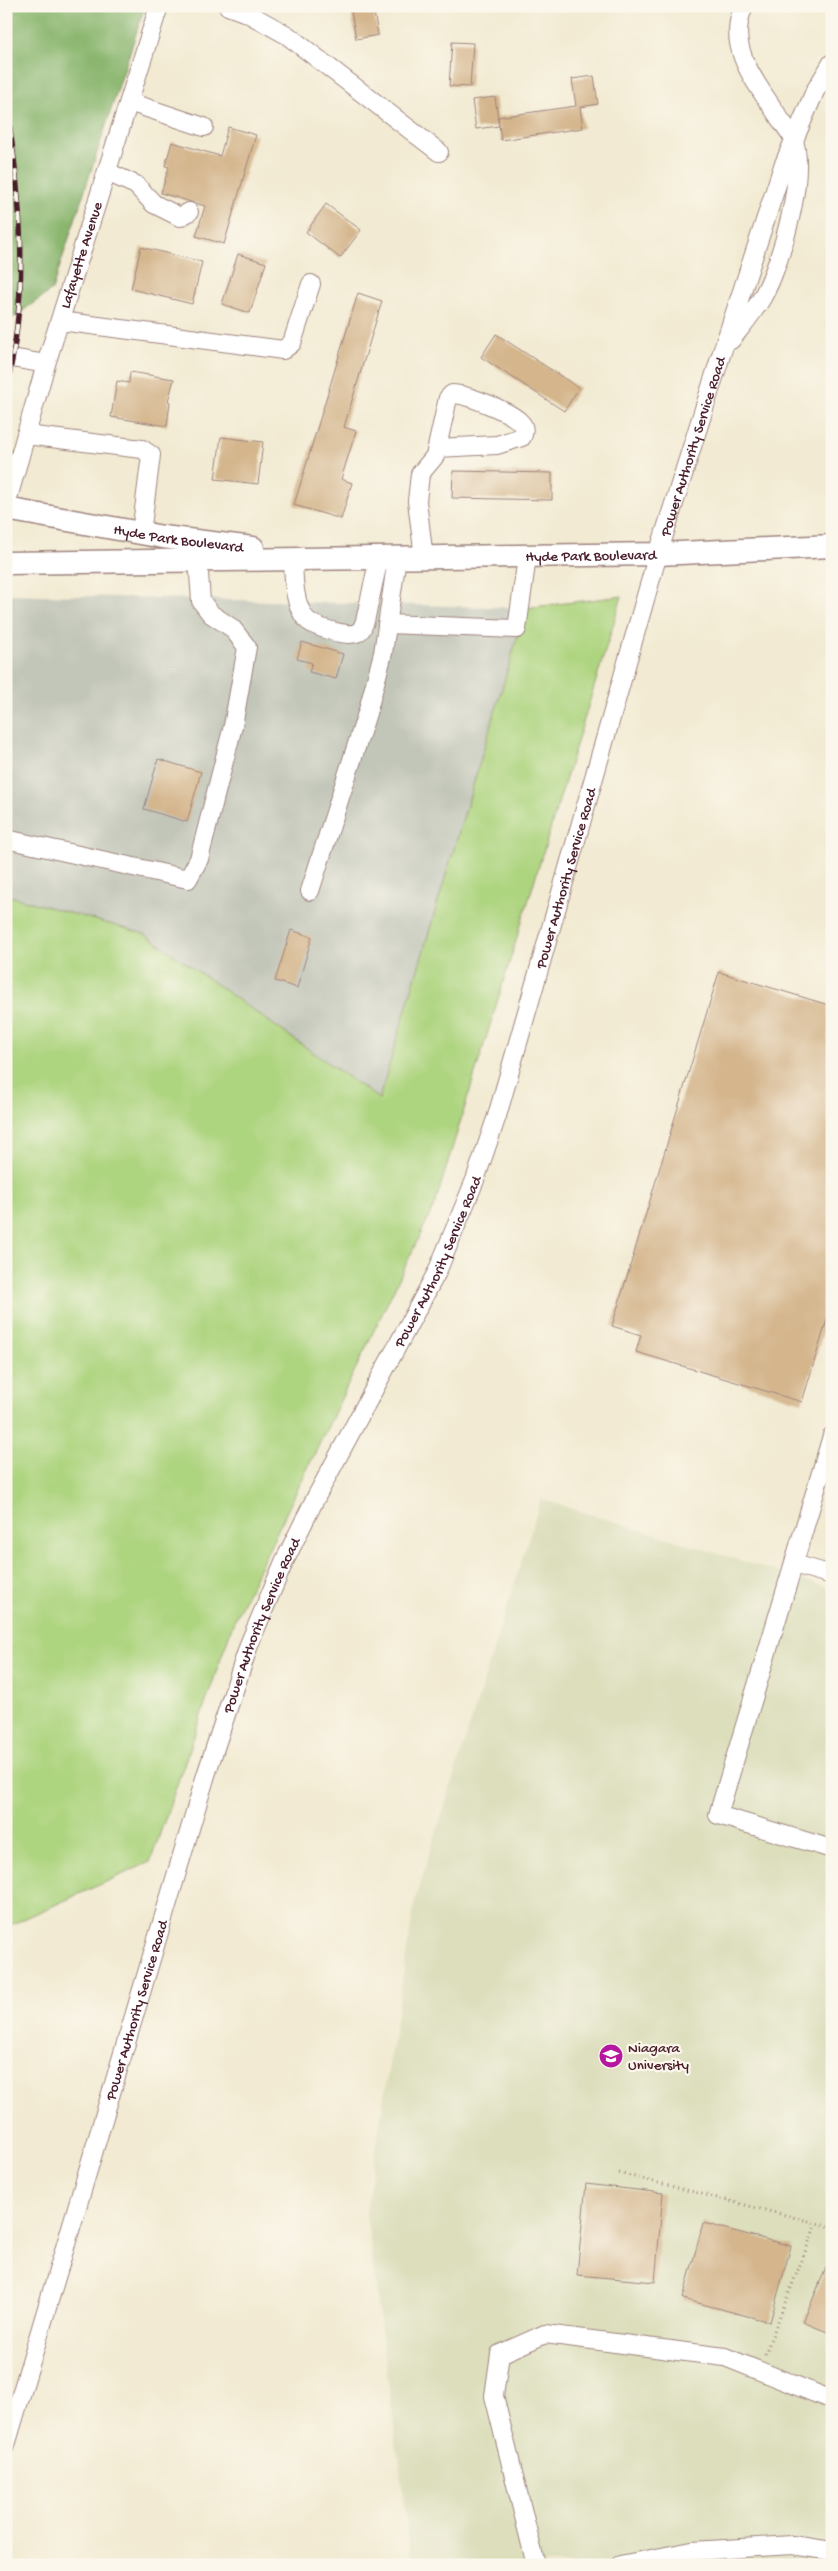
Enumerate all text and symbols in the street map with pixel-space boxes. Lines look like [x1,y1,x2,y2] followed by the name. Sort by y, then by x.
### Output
[57,200,108,311] street label: Lafayette Avenue
[657,354,731,540] street label: Power Authority Service Road
[112,521,245,558] street label: Hyde Park Boulevard
[525,547,658,567] street label: Hyde Park Boulevard
[532,785,602,972] street label: Power Authority Service Road
[391,1173,487,1352] street label: Power Authority Service Road
[220,1534,306,1716] street label: Power Authority Service Road
[102,1917,173,2104] street label: Power Authority Service Road
[628,2040,690,2075] place label: Niagara University
[598,2043,624,2069] school or university icon: Niagara University

